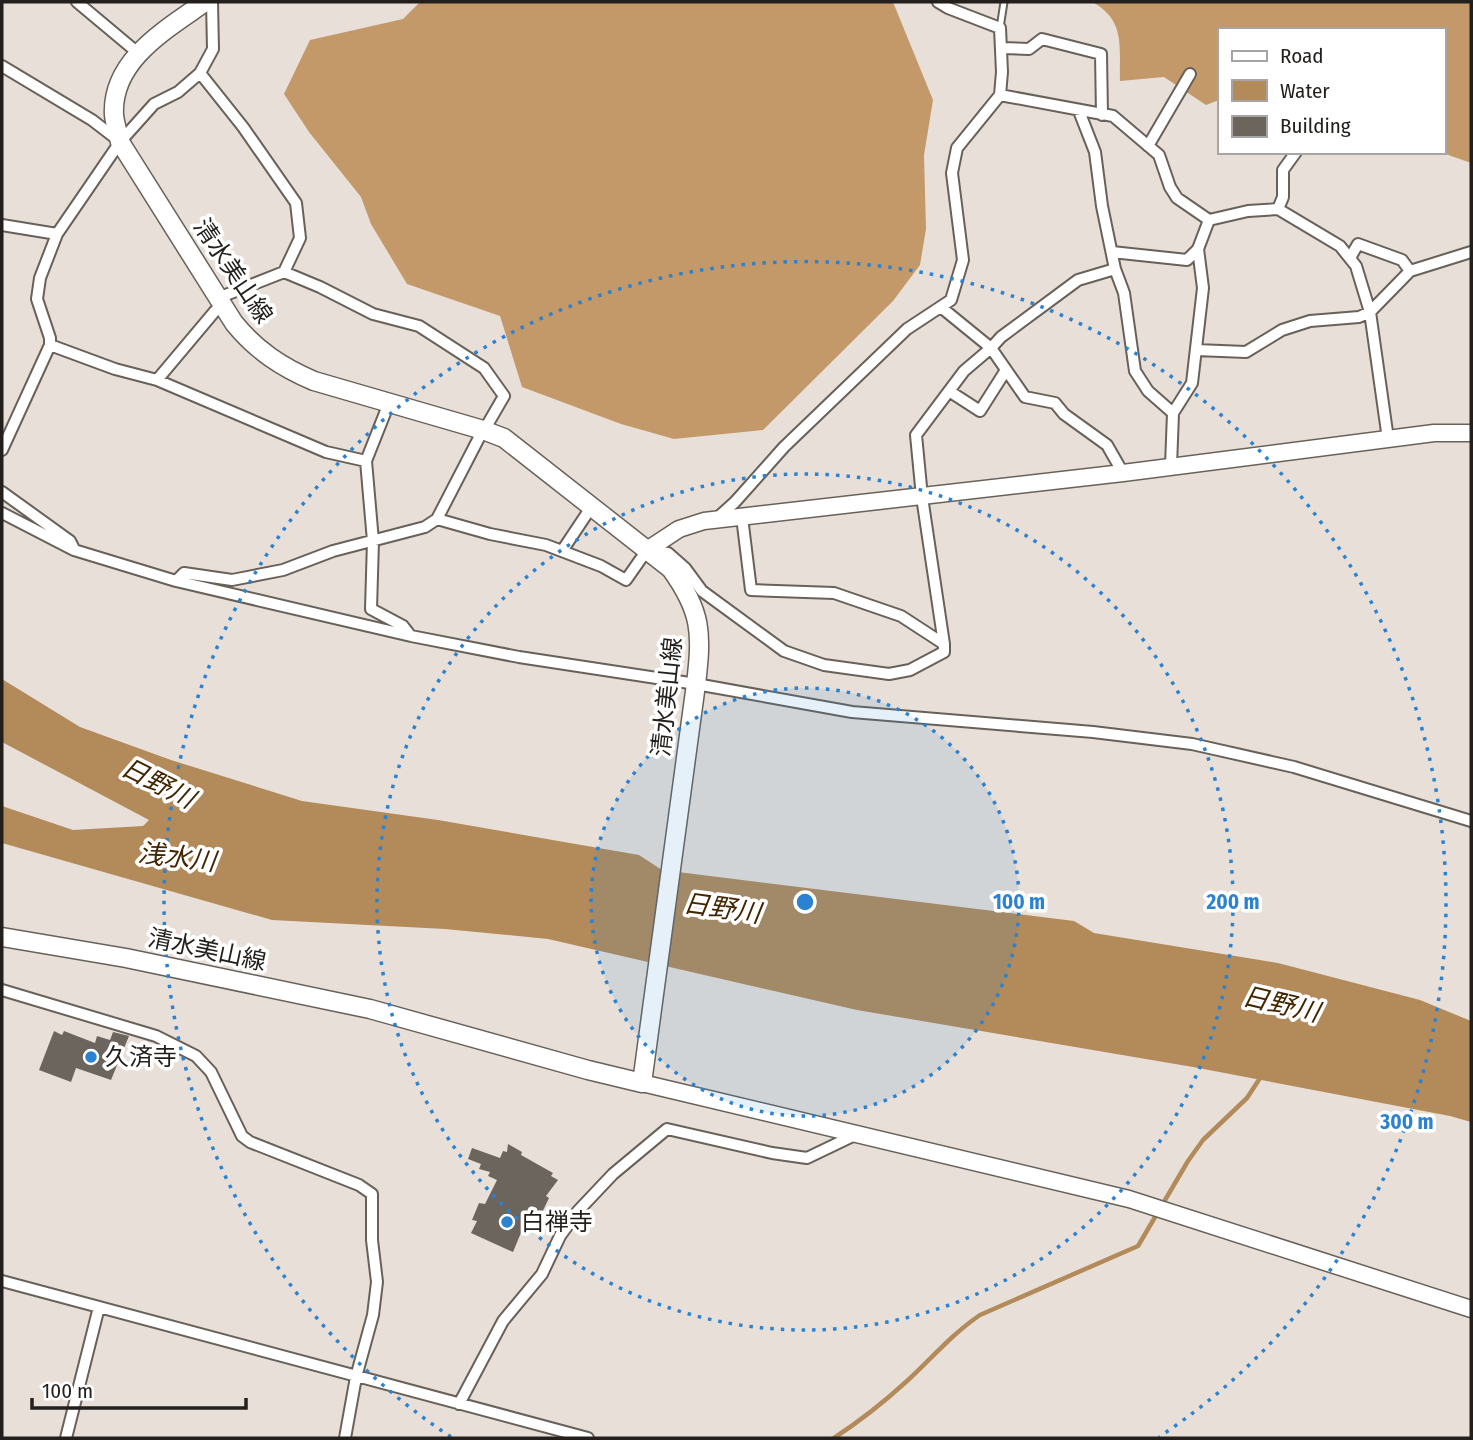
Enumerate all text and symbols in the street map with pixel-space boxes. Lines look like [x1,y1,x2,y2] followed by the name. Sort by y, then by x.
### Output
[1218,28,1445,154] legend
[1280,43,1324,69] text: Road
[1280,78,1330,104] text: Water
[1280,113,1351,139] text: Building
[188,213,278,329] street label: 清水美山線
[647,636,687,758] street label: 清水美山線
[116,752,202,816] water label: 日野川
[136,837,221,878] water label: 浅水川
[681,888,766,930] water label: 日野川
[993,889,1045,915] text: 100 m
[1205,889,1260,915] text: 200 m
[793,890,817,914] centre of rings
[145,924,269,976] street label: 清水美山線
[1239,981,1325,1029] water label: 日野川
[105,1043,177,1071] place label: 久済寺
[83,1049,99,1065] marker: 久済寺
[1379,1109,1434,1135] text: 300 m
[521,1208,593,1236] place label: 白禅寺
[499,1214,515,1230] marker: 白禅寺
[32,1366,245,1410] scale bar
[42,1378,93,1404] text: 100 m

